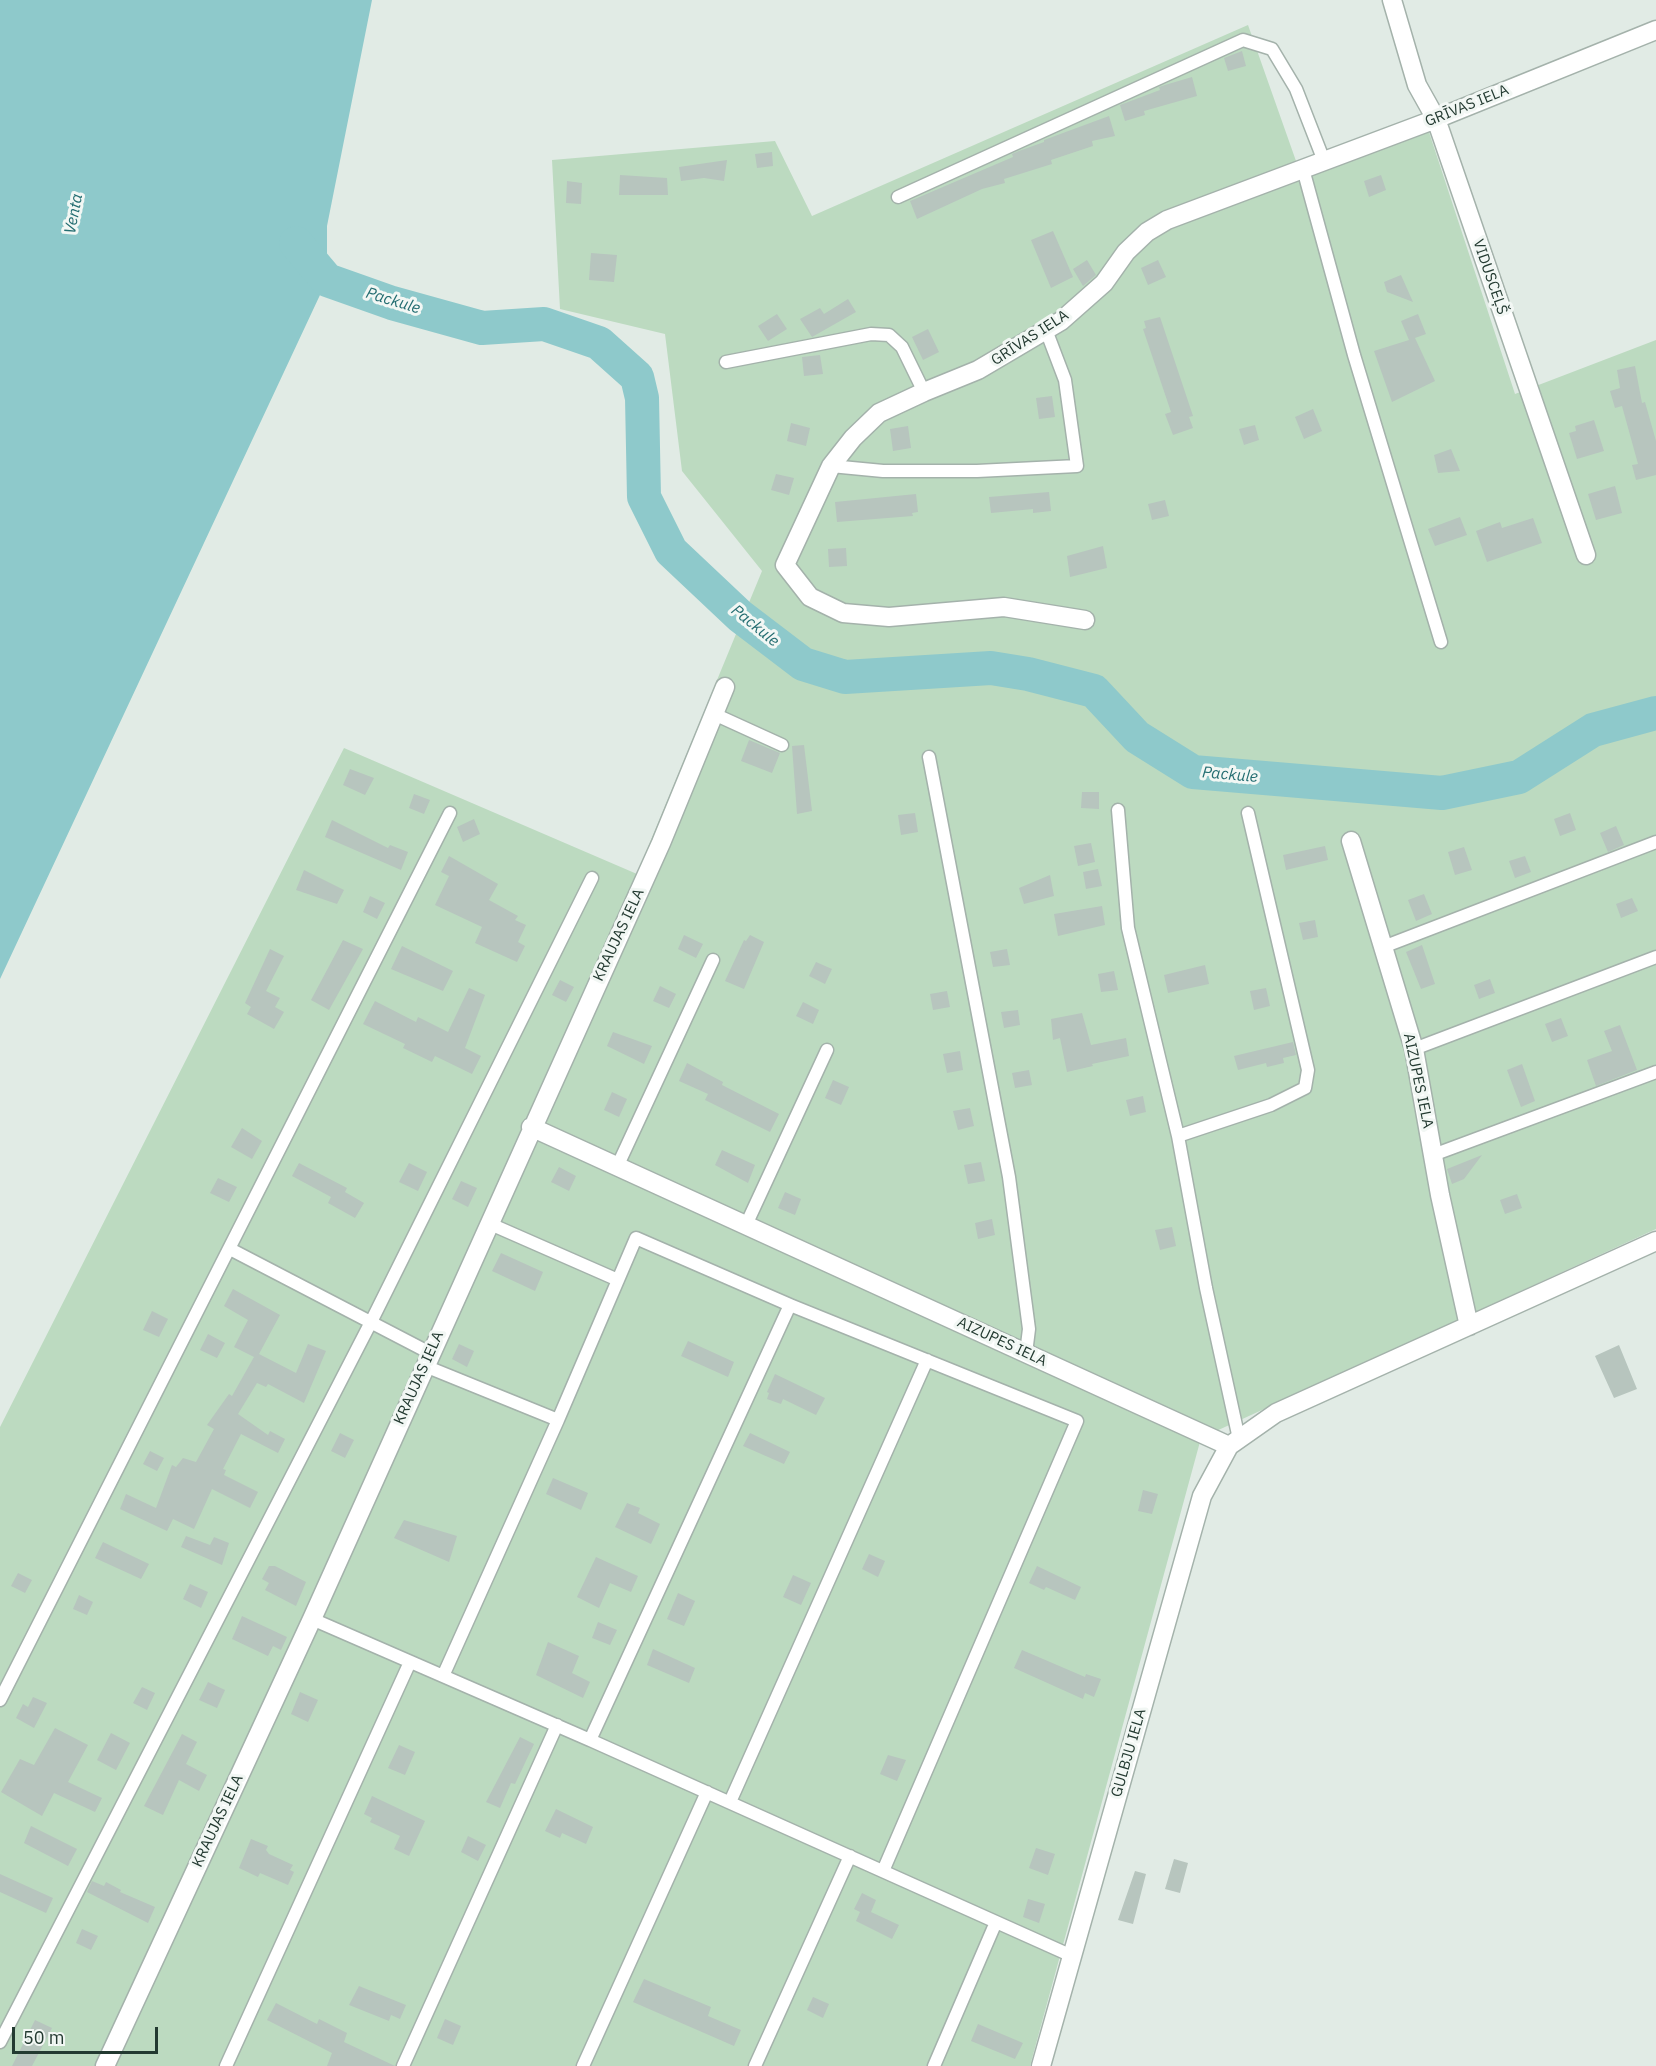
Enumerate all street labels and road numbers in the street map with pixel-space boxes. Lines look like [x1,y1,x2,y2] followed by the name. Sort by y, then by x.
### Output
[1423,81,1511,131] street label: GRĪVAS IELA
[1469,237,1511,317] street label: VIDUSCEĻŠ
[988,306,1072,370] street label: GRĪVAS IELA
[590,886,648,984] street label: KRAUJAS IELA
[1399,1032,1437,1130] street label: AIZUPES IELA
[954,1313,1050,1371] street label: AIZUPES IELA
[390,1329,448,1427] street label: KRAUJAS IELA
[1108,1707,1150,1799] street label: GULBJU IELA
[189,1772,247,1870] street label: KRAUJAS IELA

